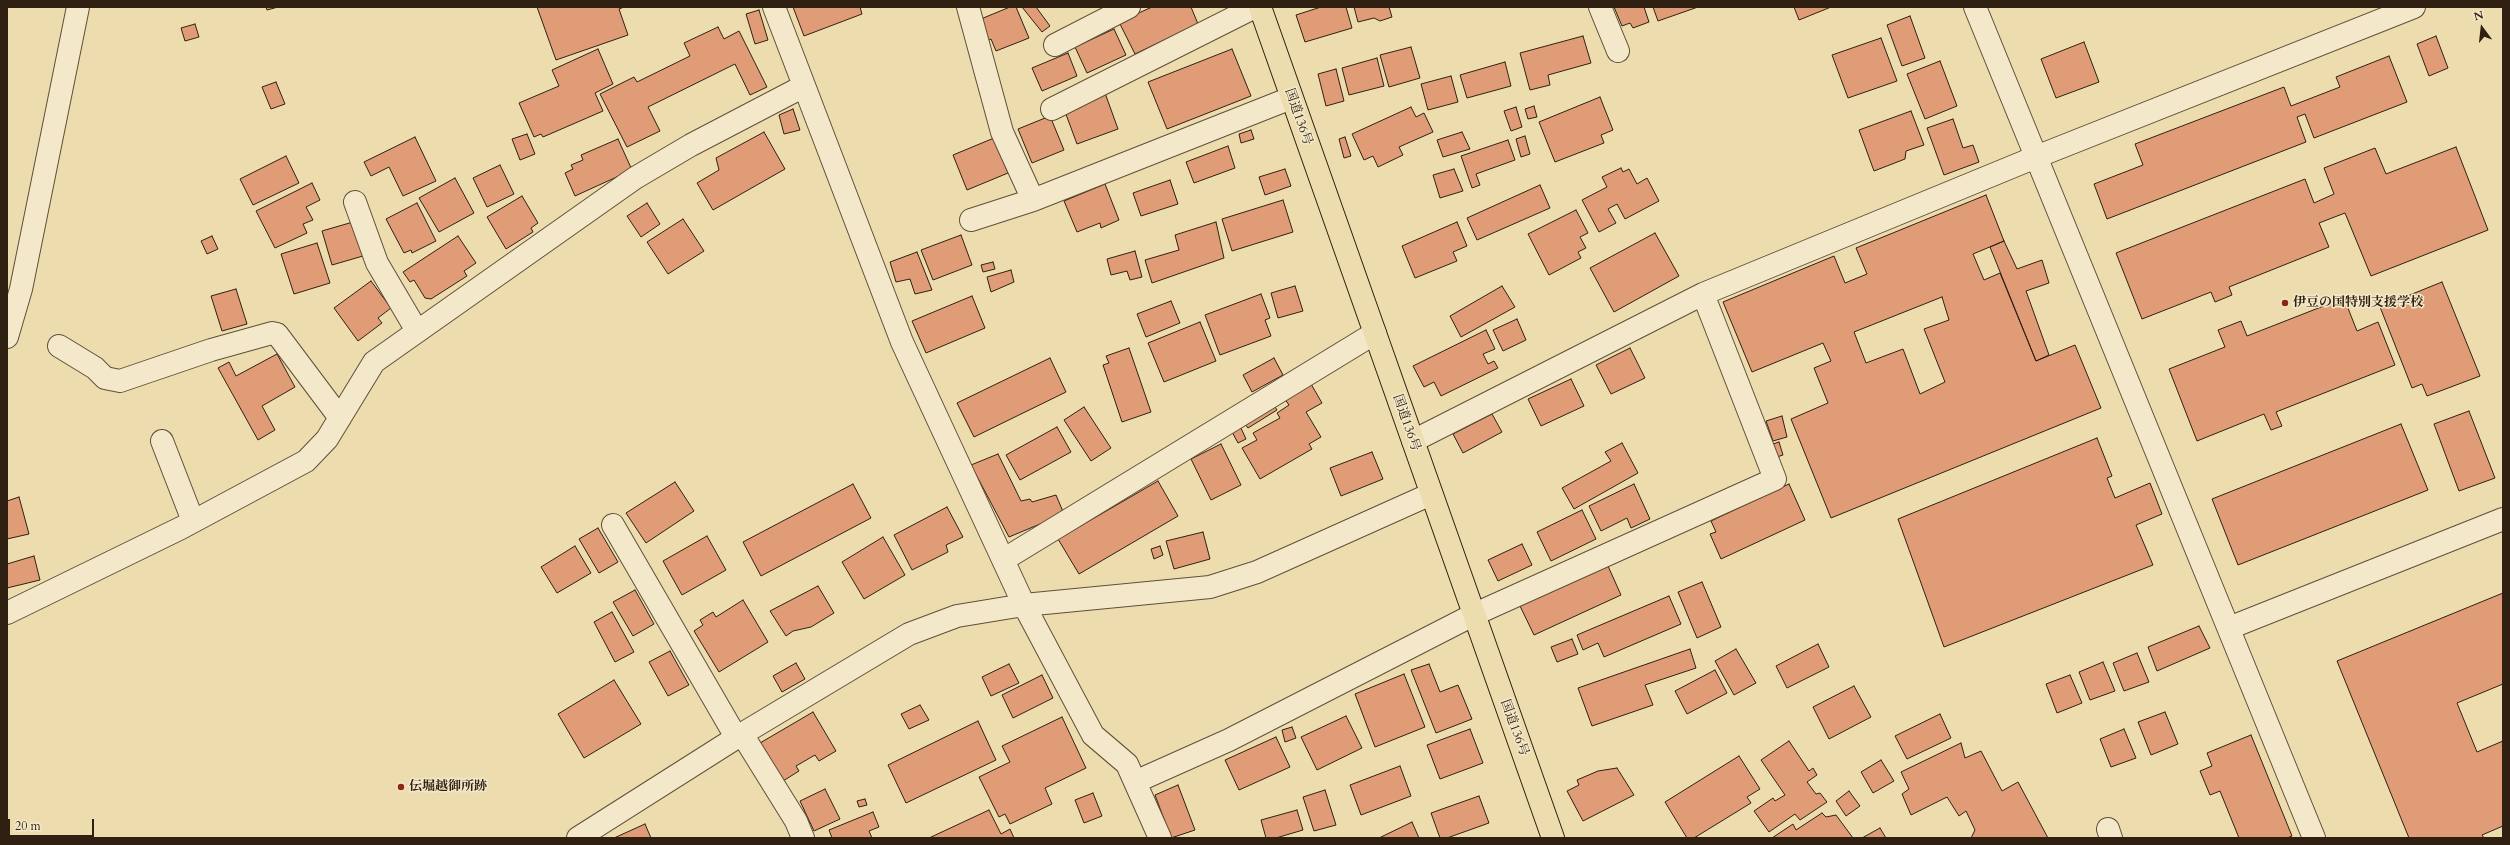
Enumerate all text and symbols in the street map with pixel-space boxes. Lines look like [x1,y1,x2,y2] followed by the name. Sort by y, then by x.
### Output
[2472,7,2485,24] text: N
[2462,8,2502,48] north arrow
[1281,87,1315,147] street label: 国道136号
[2293,295,2423,311] place label: 伊豆の国特別支援学校
[2280,298,2290,308] marker: 伊豆の国特別支援学校
[1389,393,1423,453] street label: 国道136号
[1497,698,1531,758] street label: 国道136号
[409,779,487,795] place label: 伝堀越御所跡
[396,782,406,792] marker: 伝堀越御所跡
[10,811,96,837] scale bar
[15,818,41,834] text: 20 m

